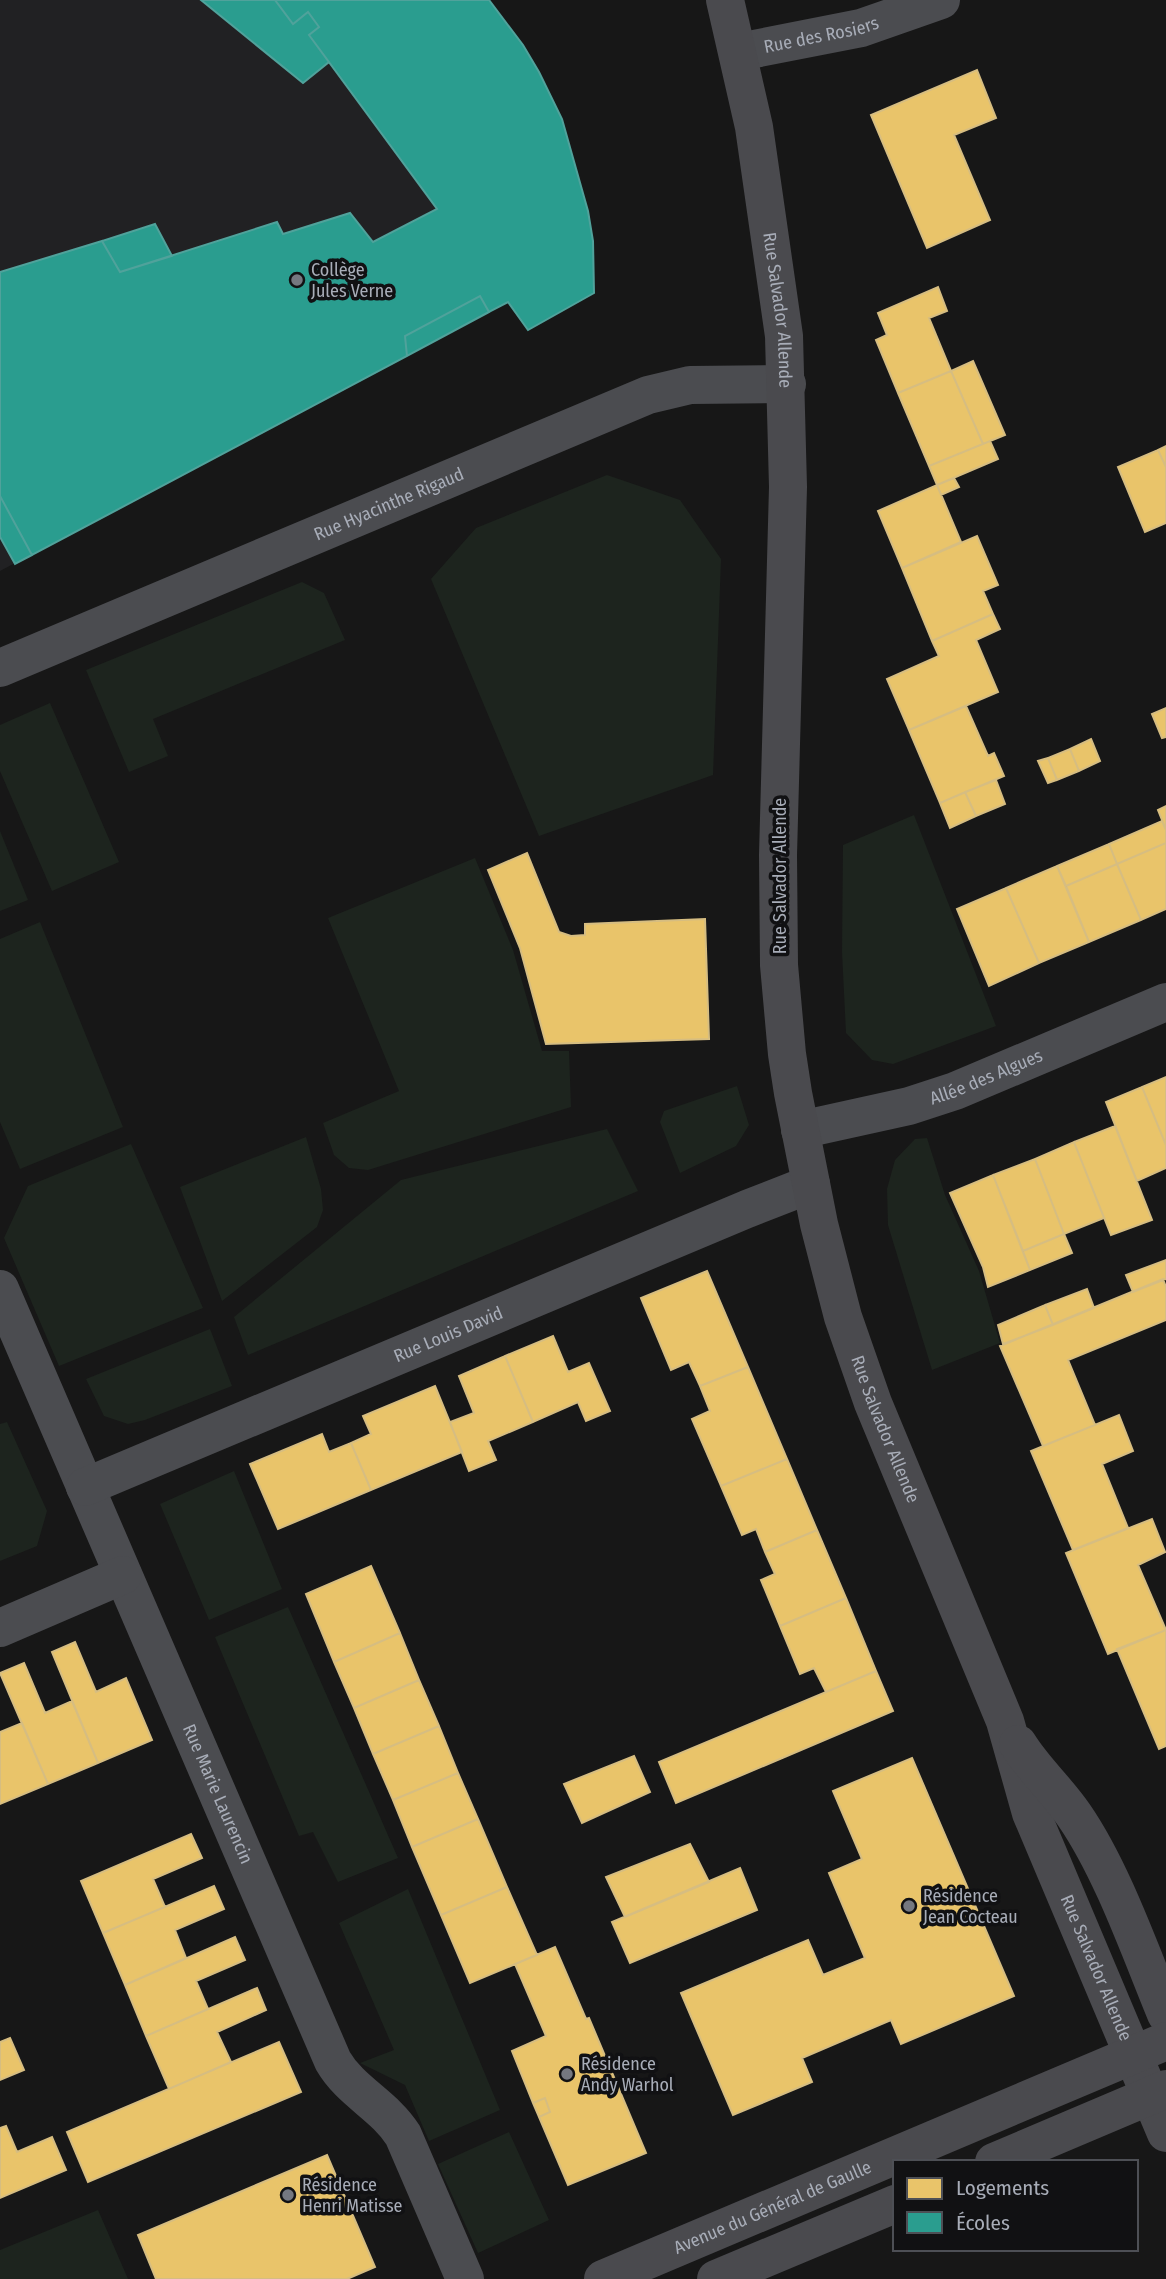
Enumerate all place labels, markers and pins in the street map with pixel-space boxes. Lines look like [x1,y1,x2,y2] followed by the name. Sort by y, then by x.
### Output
[311,259,393,302] place label: Collège Jules Verne
[289,272,305,288] marker: Collège Jules Verne
[923,1885,1018,1928] place label: Résidence Jean Cocteau
[901,1898,917,1914] marker: Résidence Jean Cocteau
[581,2053,674,2096] place label: Résidence Andy Warhol
[559,2066,575,2082] marker: Résidence Andy Warhol
[302,2174,403,2217] place label: Résidence Henri Matisse
[280,2187,296,2203] marker: Résidence Henri Matisse

